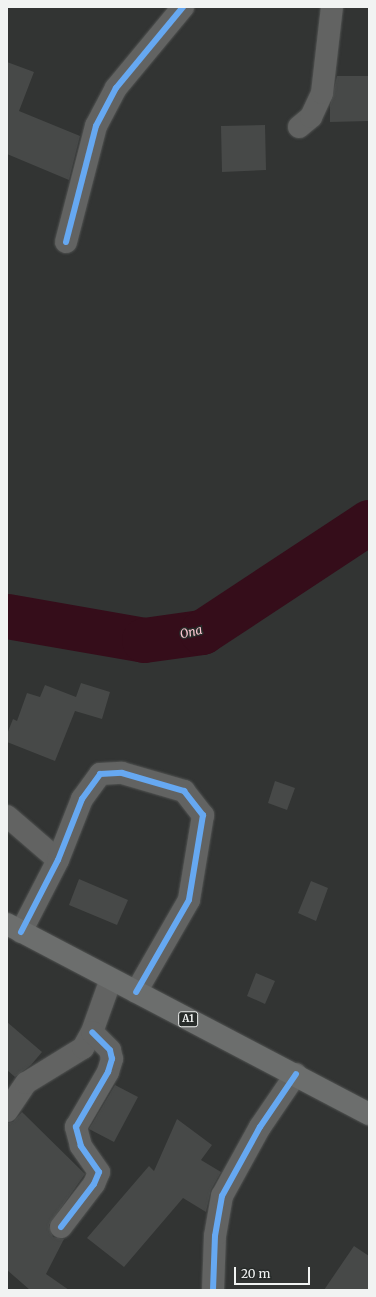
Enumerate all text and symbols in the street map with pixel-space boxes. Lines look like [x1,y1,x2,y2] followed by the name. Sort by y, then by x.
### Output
[178,622,204,642] water label: Ona
[178,1011,198,1027] road number: A1
[236,1259,312,1285] scale bar
[241,1266,270,1281] text: 20 m

